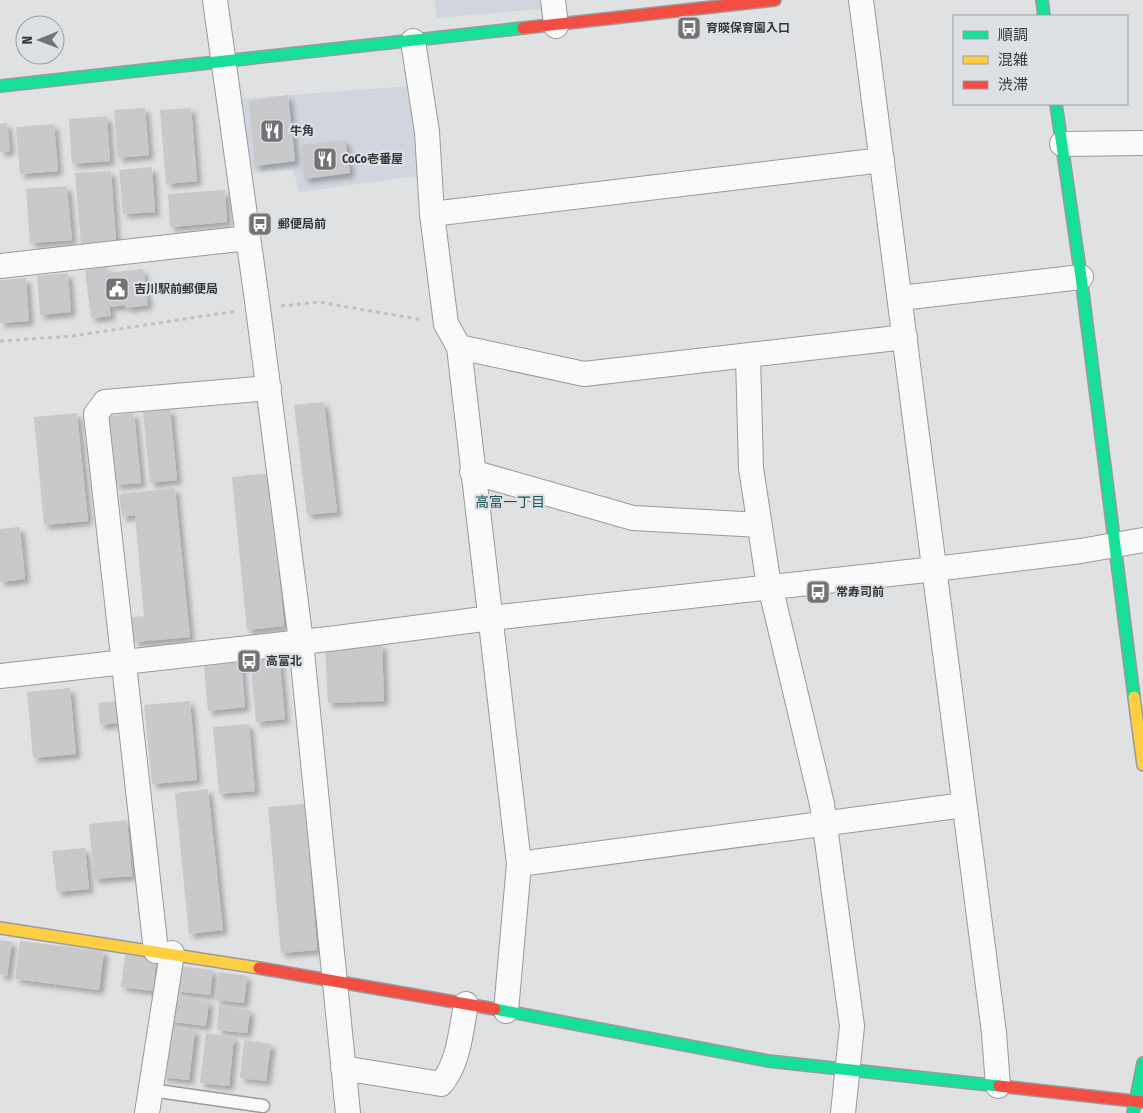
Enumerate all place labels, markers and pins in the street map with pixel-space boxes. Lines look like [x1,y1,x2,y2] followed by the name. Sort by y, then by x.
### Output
[676,15,702,41] bus stop icon: 育暎保育園入口
[706,21,790,35] place label: 育暎保育園入口
[259,118,285,144] restaurant icon: 牛角
[290,124,314,138] place label: 牛角
[312,146,338,172] restaurant icon: CoCo壱番屋
[342,152,403,166] place label: CoCo壱番屋
[247,211,273,237] bus stop icon: 郵便局前
[278,217,326,231] place label: 郵便局前
[104,276,130,302] public building icon: 吉川駅前郵便局
[134,282,218,296] place label: 吉川駅前郵便局
[805,579,831,605] bus stop icon: 常寿司前
[836,585,884,599] place label: 常寿司前
[236,648,262,674] bus stop icon: 高富北
[266,654,302,668] place label: 高富北

